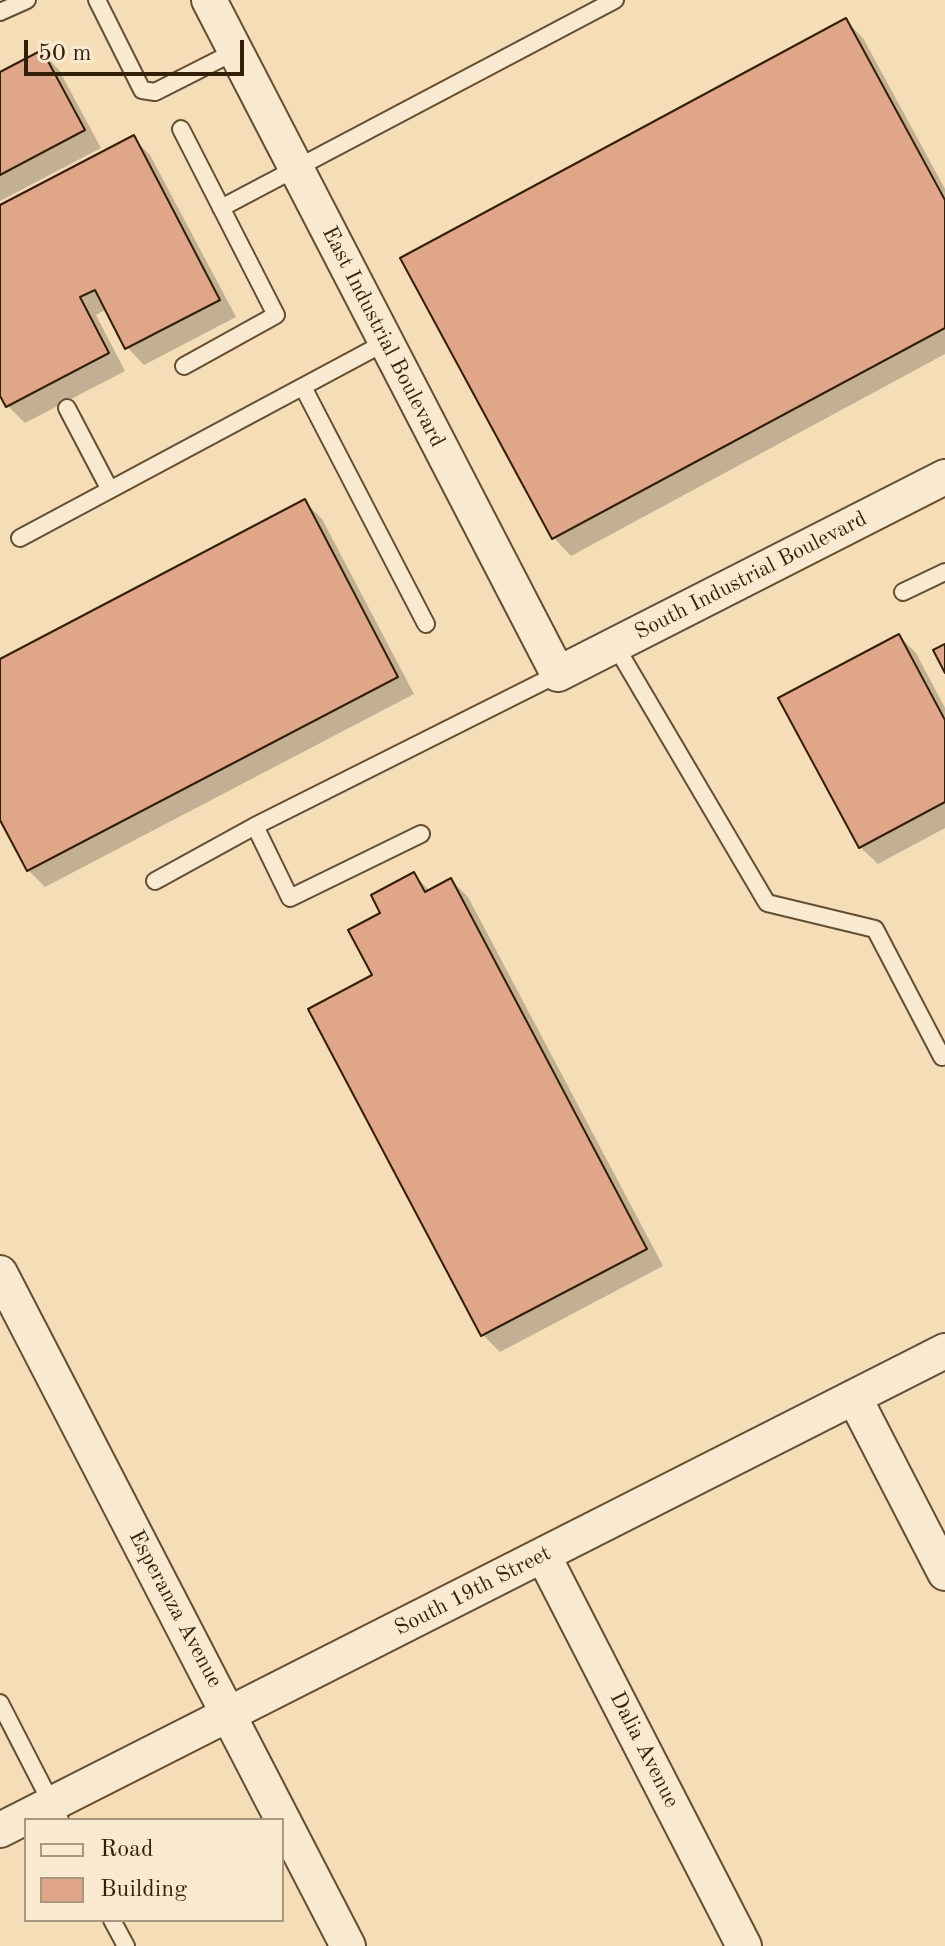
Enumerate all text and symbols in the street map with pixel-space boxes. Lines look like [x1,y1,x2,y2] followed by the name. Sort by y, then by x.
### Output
[28,24,248,74] scale bar
[38,42,92,66] text: 50 m
[316,222,450,452] street label: East Industrial Boulevard
[630,506,872,646] street label: South Industrial Boulevard
[122,1526,228,1692] street label: Esperanza Avenue
[390,1540,556,1642] street label: South 19th Street
[603,1688,685,1812] street label: Dalia Avenue
[24,1818,284,1922] legend
[100,1838,153,1862] text: Road
[100,1878,187,1902] text: Building

